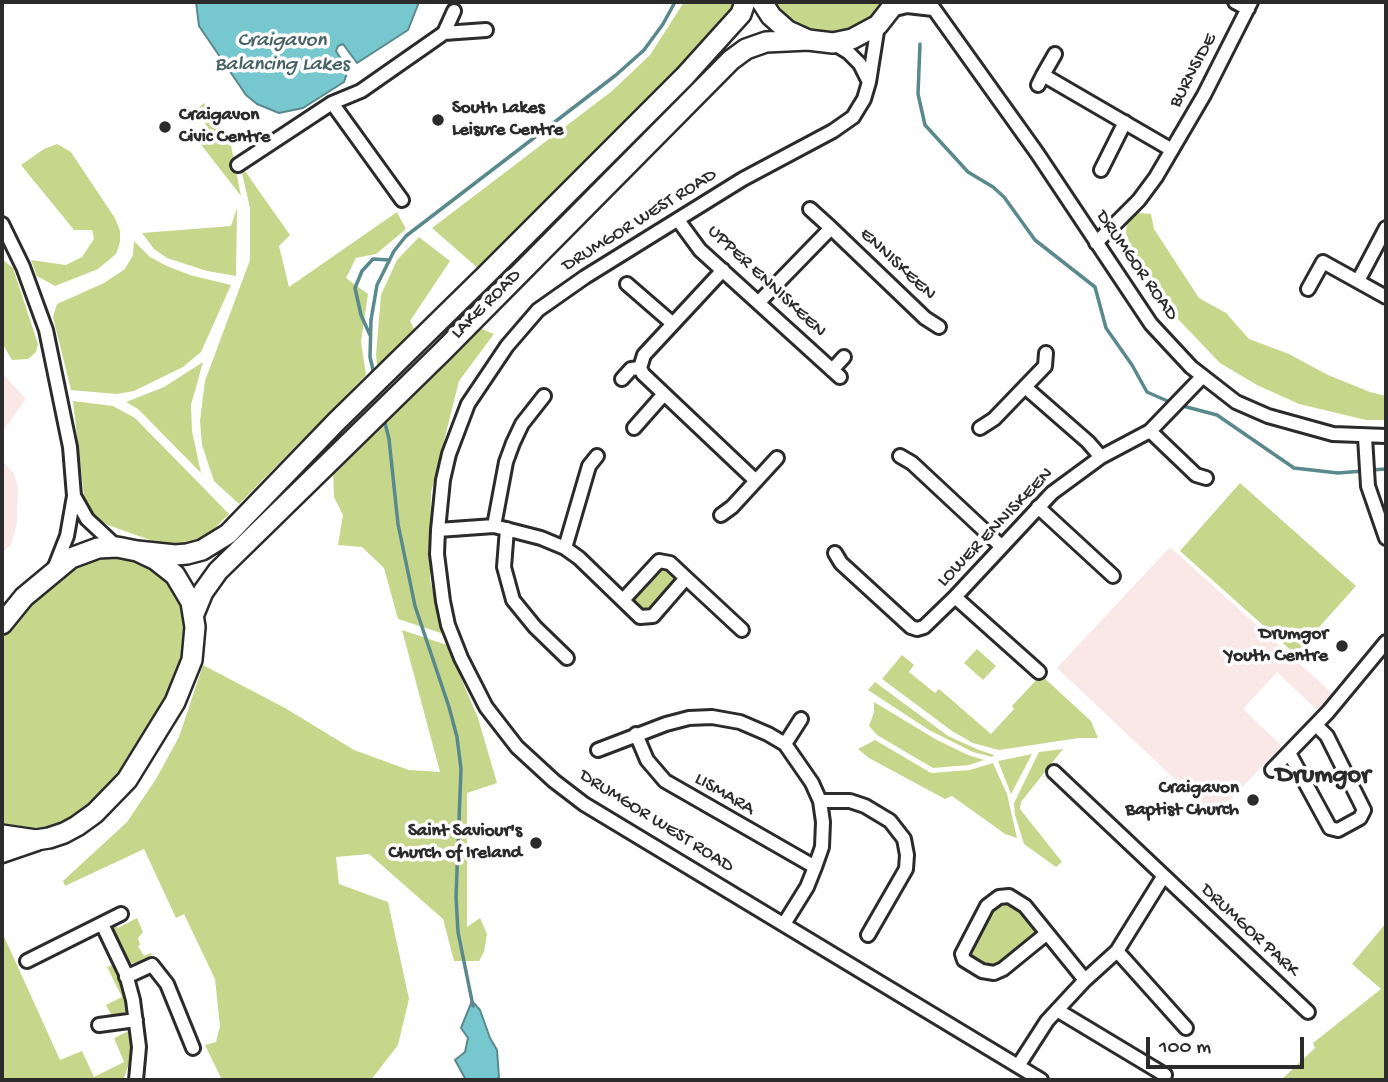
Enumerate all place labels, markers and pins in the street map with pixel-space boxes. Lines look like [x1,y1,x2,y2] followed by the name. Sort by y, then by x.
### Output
[452,98,563,142] place label: South Lakes Leisure Centre
[179,105,270,149] place label: Craigavon Civic Centre
[430,112,446,128] marker: South Lakes Leisure Centre
[157,119,173,135] marker: Craigavon Civic Centre
[1225,624,1328,668] place label: Drumgor Youth Centre
[1334,638,1350,654] marker: Drumgor Youth Centre
[1125,778,1239,822] place label: Craigavon Baptist Church
[1245,792,1261,808] marker: Craigavon Baptist Church
[389,821,522,865] place label: Saint Saviour's Church of Ireland
[528,835,544,851] marker: Saint Saviour's Church of Ireland

